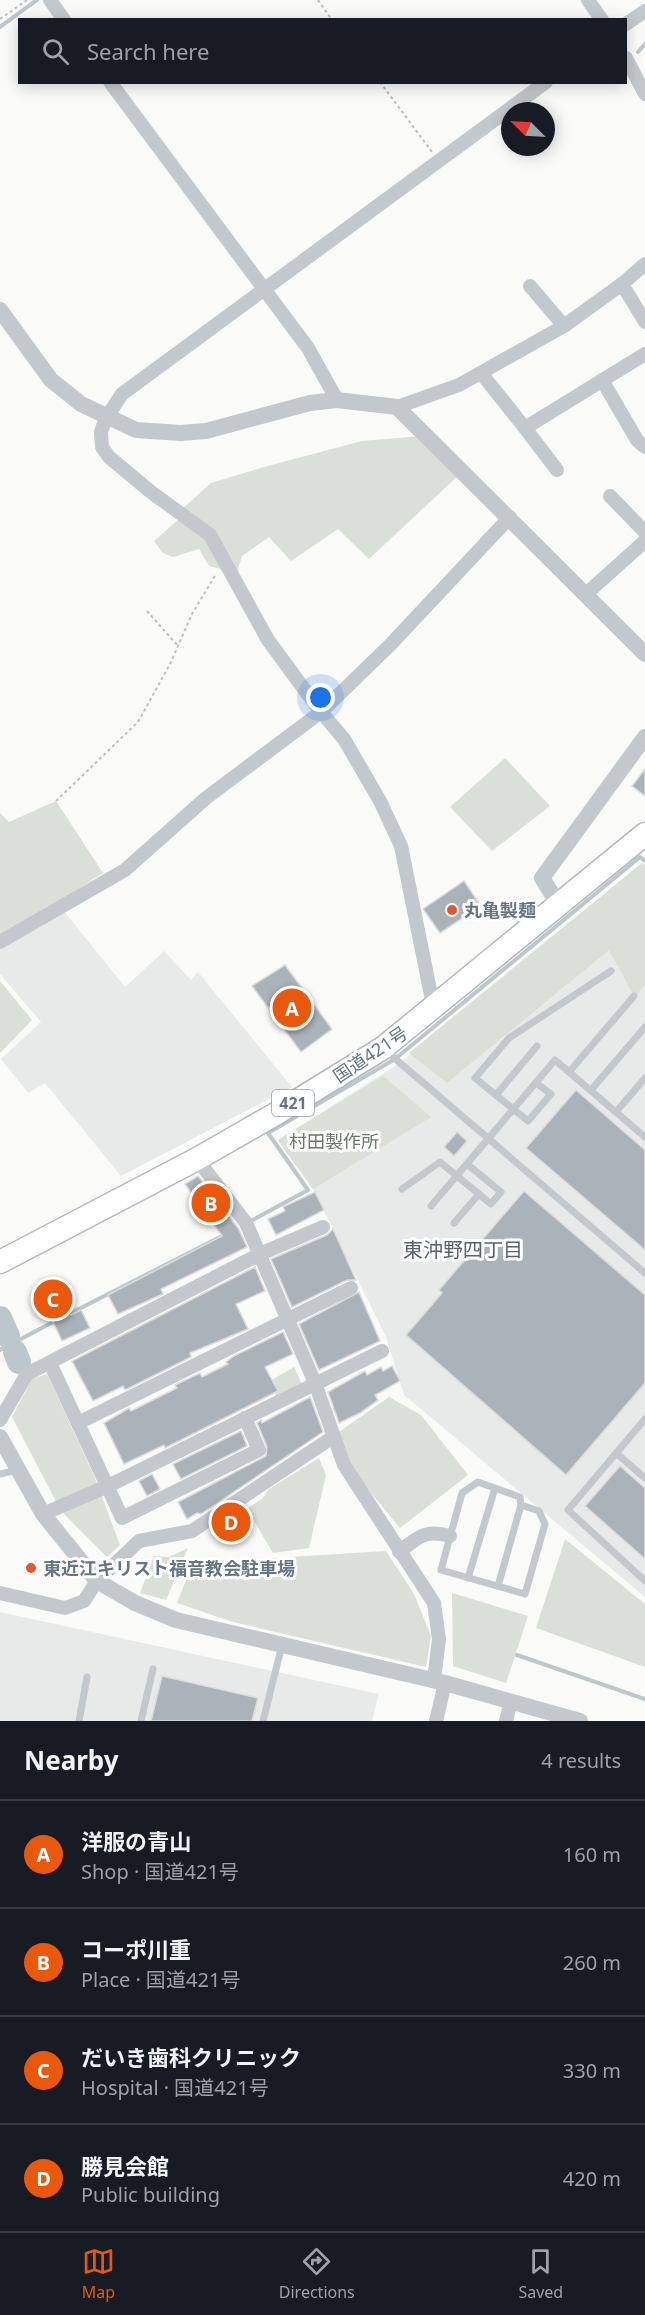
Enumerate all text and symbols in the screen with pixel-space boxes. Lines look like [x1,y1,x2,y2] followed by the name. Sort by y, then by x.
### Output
[18,18,627,84] search box
[39,35,72,68] icon: search
[87,36,209,66] text: Search here
[501,102,555,156] north arrow
[306,683,335,712] your location
[464,898,536,922] place label: 丸亀製麺
[445,903,459,917] marker: 丸亀製麺
[272,986,312,1030] pin: A
[328,1020,412,1088] street label: 国道421号
[272,1090,314,1116] road number: 421
[289,1129,379,1153] park label: 村田製作所
[192,1180,230,1226] pin: B
[403,1236,523,1263] district label: 東沖野四丁目
[34,1276,72,1322] pin: C
[212,1500,250,1544] pin: D
[43,1556,295,1580] place label: 東近江キリスト福音教会駐車場
[24,1561,38,1575] marker: 東近江キリスト福音教会駐車場
[24,1742,119,1778] text: Nearby
[541,1747,621,1774] text: 4 results
[81,1826,191,1856] text: 洋服の青山
[37,1841,50,1868] text: A
[563,1841,621,1868] text: 160 m
[81,1858,239,1885] text: Shop · 国道421号
[81,1934,191,1964] text: コーポ川重
[37,1949,50,1976] text: B
[563,1949,621,1976] text: 260 m
[81,1966,240,1993] text: Place · 国道421号
[81,2042,301,2072] text: だいき歯科クリニック
[37,2057,50,2084] text: C
[563,2057,621,2084] text: 330 m
[81,2074,269,2101] text: Hospital · 国道421号
[81,2151,169,2181] text: 勝見会館
[36,2165,51,2192] text: D
[563,2165,621,2192] text: 420 m
[81,2181,220,2208] text: Public building
[82,2245,115,2303] tab: Map
[279,2245,355,2303] tab: Directions
[518,2245,563,2303] tab: Saved

